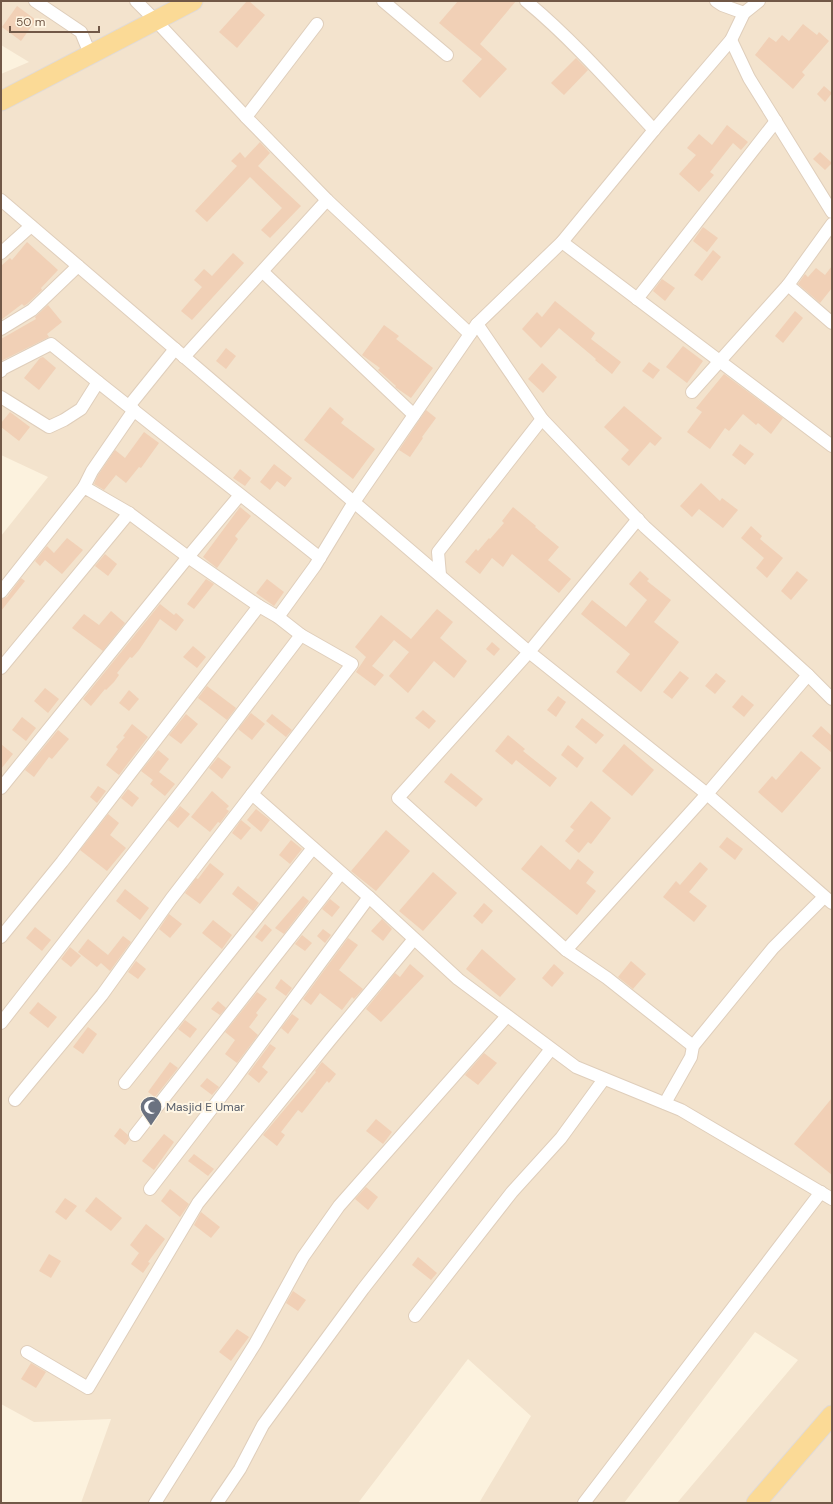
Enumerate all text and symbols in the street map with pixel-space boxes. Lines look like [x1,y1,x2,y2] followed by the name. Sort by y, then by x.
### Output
[10,8,99,34] scale bar
[16,14,45,30] text: 50 m
[138,1094,164,1127] mosque icon: Masjid E Umar
[166,1099,245,1115] place label: Masjid E Umar

